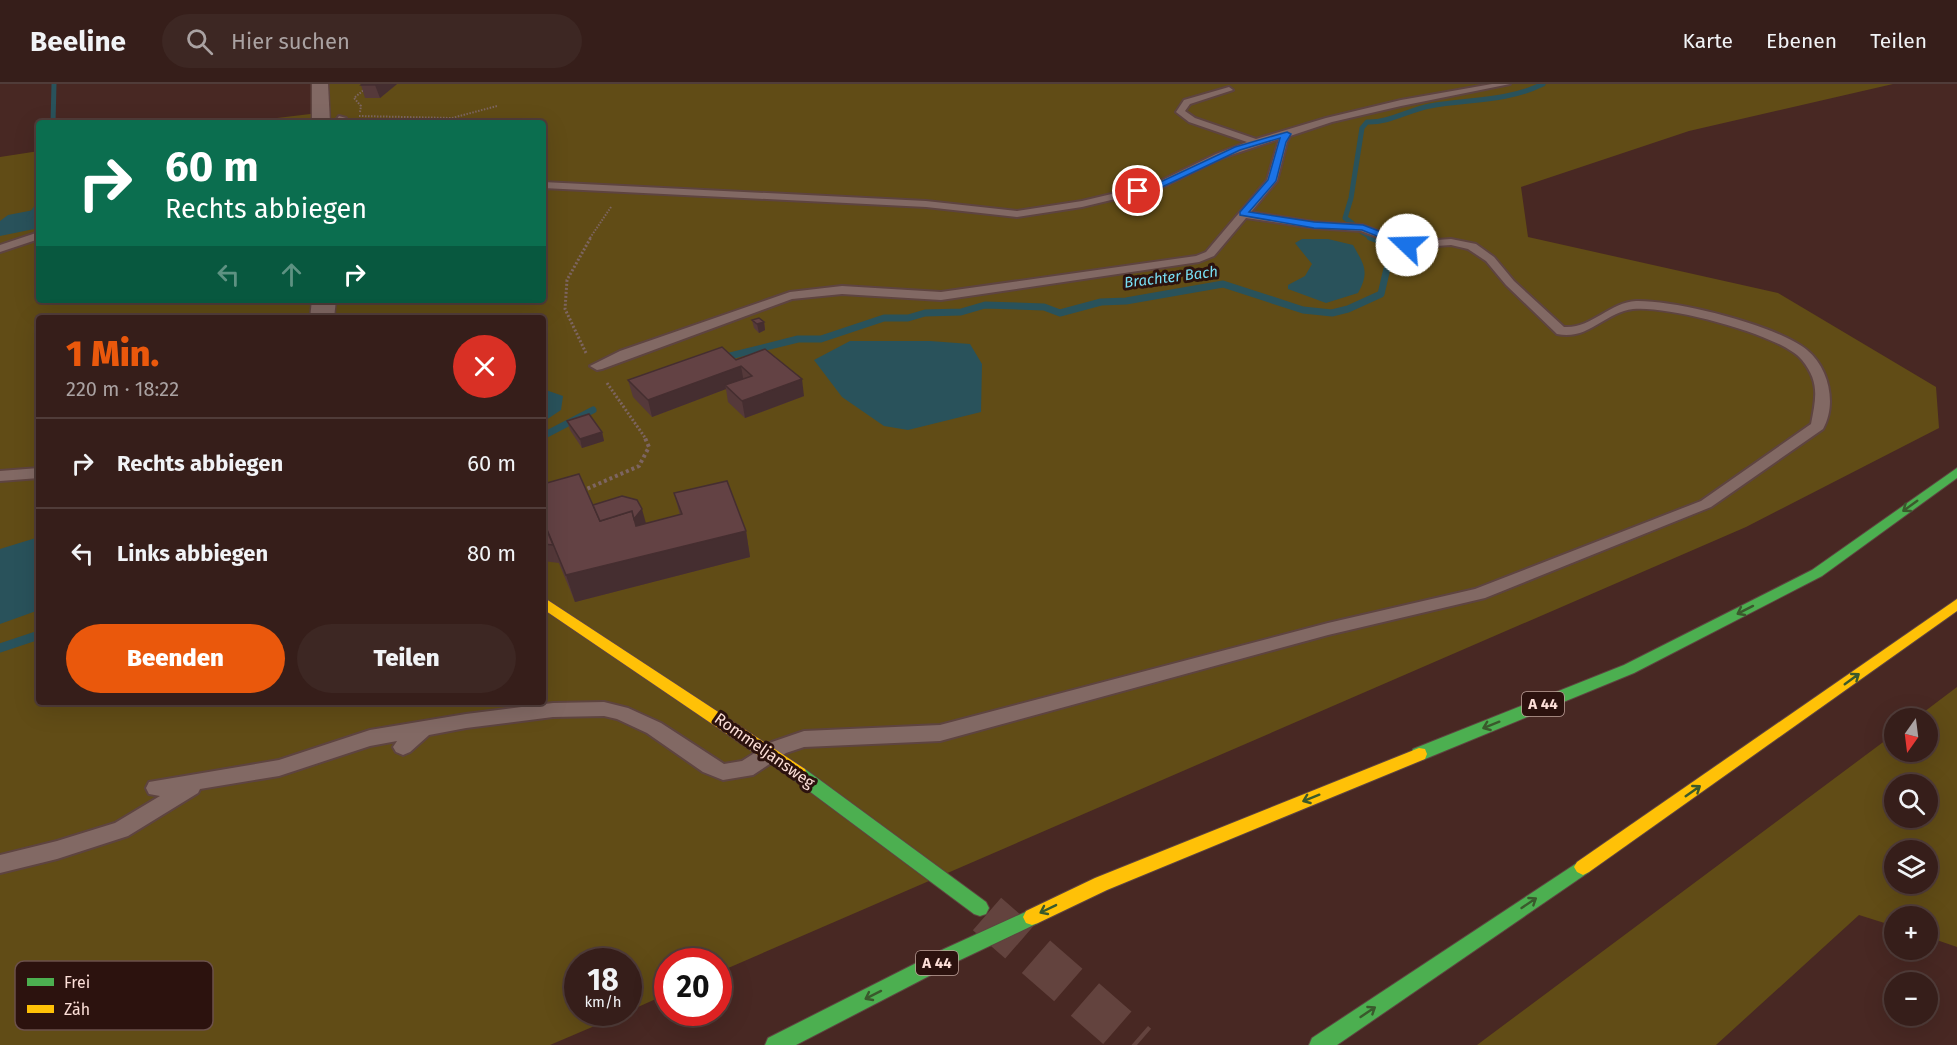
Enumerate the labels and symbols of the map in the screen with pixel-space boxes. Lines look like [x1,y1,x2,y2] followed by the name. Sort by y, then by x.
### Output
[1112,165,1163,216] pin
[1375,213,1439,277] position arrow
[1123,262,1219,292] water label: Brachter Bach
[1902,500,1918,512] one-way arrow
[1736,604,1754,616] one-way arrow
[1844,673,1860,685] one-way arrow
[1522,692,1564,716] road number: A 44
[1884,708,1938,762] north arrow
[711,709,819,792] street label: Rommeljansweg
[1483,720,1501,731] one-way arrow
[1685,785,1701,797] one-way arrow
[1302,793,1320,804] one-way arrow
[1521,897,1537,909] one-way arrow
[1039,903,1057,915] one-way arrow
[654,948,732,1026] speed limit sign: 20
[916,951,958,975] road number: A 44
[15,961,213,1030] legend
[64,973,90,992] text: Frei
[865,989,882,1001] one-way arrow
[64,1000,90,1019] text: Zäh
[1359,1006,1376,1018] one-way arrow

